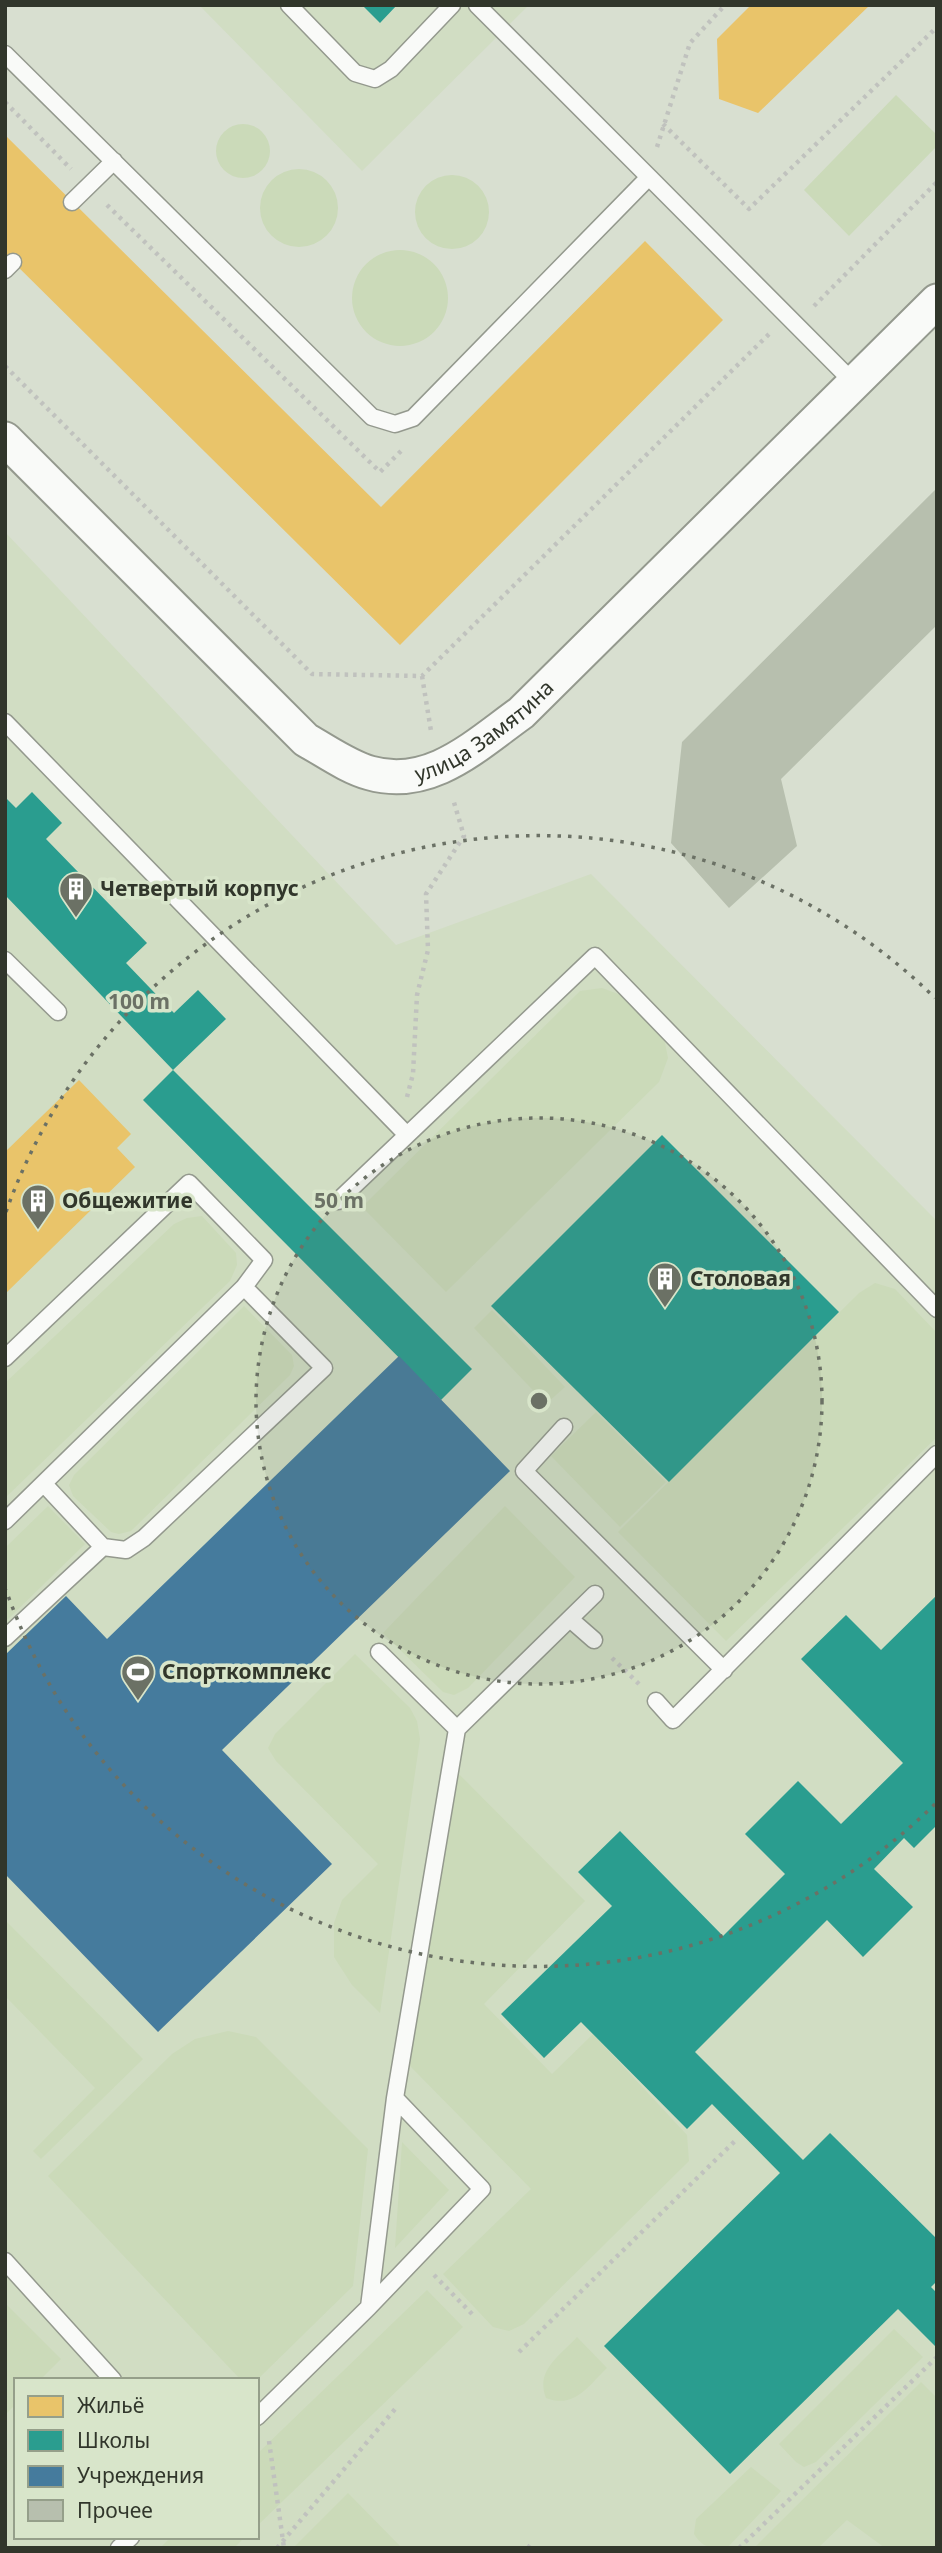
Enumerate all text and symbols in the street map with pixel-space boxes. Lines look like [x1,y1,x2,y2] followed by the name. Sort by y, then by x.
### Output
[412,673,559,788] street label: улица Замятина
[57,870,95,919] building icon: Четвертый корпус
[100,874,299,902] place label: Четвертый корпус
[108,987,170,1015] text: 100 m
[19,1182,57,1231] building icon: Общежитие
[62,1186,193,1214] place label: Общежитие
[314,1186,364,1214] text: 50 m
[646,1260,684,1309] building icon: Столовая
[690,1264,791,1292] place label: Столовая
[527,1389,551,1413] centre of rings
[119,1653,157,1702] sports icon: Спорткомплекс
[162,1657,332,1685] place label: Спорткомплекс
[14,2378,259,2539] legend
[77,2391,144,2419] text: Жильё
[77,2426,150,2454] text: Школы
[77,2461,204,2489] text: Учреждения
[77,2496,153,2524] text: Прочее

